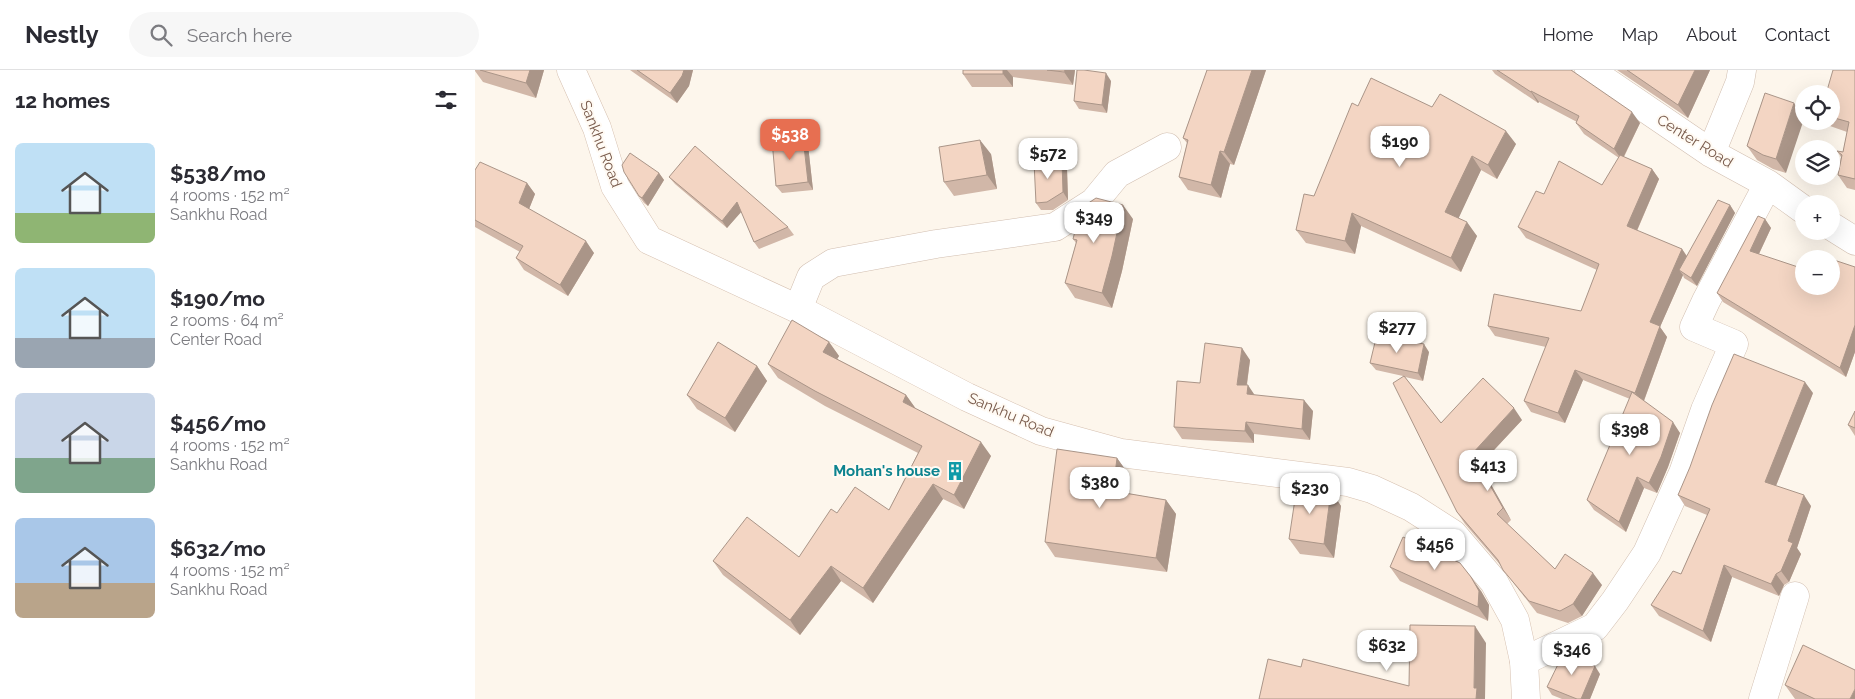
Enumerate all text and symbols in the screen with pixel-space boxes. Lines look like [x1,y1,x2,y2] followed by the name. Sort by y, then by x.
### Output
[129,12,479,57] search box
[25,20,99,49] text: Nestly
[147,21,175,49] icon: search
[187,24,292,46] text: Search here
[1542,24,1593,45] text: Home
[1621,24,1658,45] text: Map
[1686,24,1737,45] text: About
[1765,24,1830,45] text: Contact
[1795,85,1840,295] map controls
[1795,85,1840,130] button: locate
[432,86,460,114] icon: filters
[15,88,110,113] text: 12 homes
[576,98,626,190] street label: Sankhu Road
[1654,111,1736,171] street label: Center Road
[760,118,820,161] pin: $538
[771,125,809,144] text: $538
[1370,126,1430,168] pin: $190
[1381,132,1419,151] text: $190
[1018,138,1078,180] pin: $572
[1795,140,1840,185] button: layers
[1029,144,1067,163] text: $572
[170,161,266,186] text: $538/mo
[55,163,115,223] icon: home
[170,186,290,205] text: 4 rooms · 152 m²
[1795,195,1840,240] button: +
[1064,202,1124,244] pin: $349
[170,205,268,224] text: Sankhu Road
[1075,208,1113,227] text: $349
[1795,250,1840,295] button: −
[170,286,265,311] text: $190/mo
[55,288,115,348] icon: home
[170,311,284,330] text: 2 rooms · 64 m²
[1367,312,1427,354] pin: $277
[1378,318,1416,337] text: $277
[170,330,262,349] text: Center Road
[965,389,1057,441] street label: Sankhu Road
[170,411,266,436] text: $456/mo
[55,413,115,473] icon: home
[1600,414,1660,456] pin: $398
[1611,420,1649,439] text: $398
[170,436,290,455] text: 4 rooms · 152 m²
[1458,450,1518,492] pin: $413
[170,455,268,474] text: Sankhu Road
[1470,456,1506,475] text: $413
[944,460,966,482] building icon: Mohan's house
[833,462,940,480] place label: Mohan's house
[1070,466,1130,509] pin: $380
[1280,472,1340,515] pin: $230
[1081,473,1119,492] text: $380
[1291,479,1329,498] text: $230
[1405,528,1465,571] pin: $456
[1416,535,1454,554] text: $456
[170,536,266,561] text: $632/mo
[55,538,115,598] icon: home
[170,561,290,580] text: 4 rooms · 152 m²
[170,580,268,599] text: Sankhu Road
[1357,630,1417,672] pin: $632
[1542,634,1602,676] pin: $346
[1368,636,1406,655] text: $632
[1553,640,1591,659] text: $346

